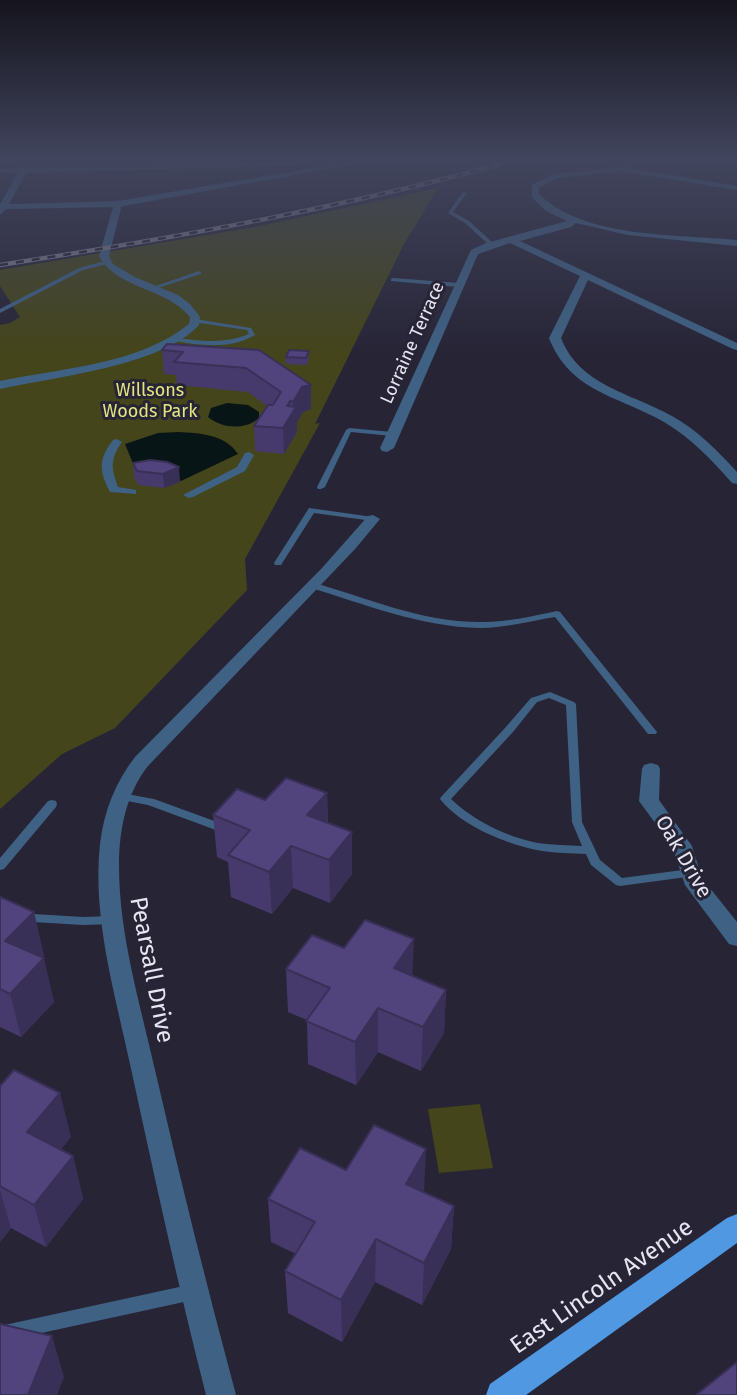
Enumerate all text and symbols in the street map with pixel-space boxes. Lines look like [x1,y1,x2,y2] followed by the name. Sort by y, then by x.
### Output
[376,279,450,407] street label: Lorraine Terrace
[102,380,198,422] park label: Willsons Woods Park
[649,811,717,903] street label: Oak Drive
[123,894,179,1046] street label: Pearsall Drive
[505,1213,699,1361] street label: East Lincoln Avenue

